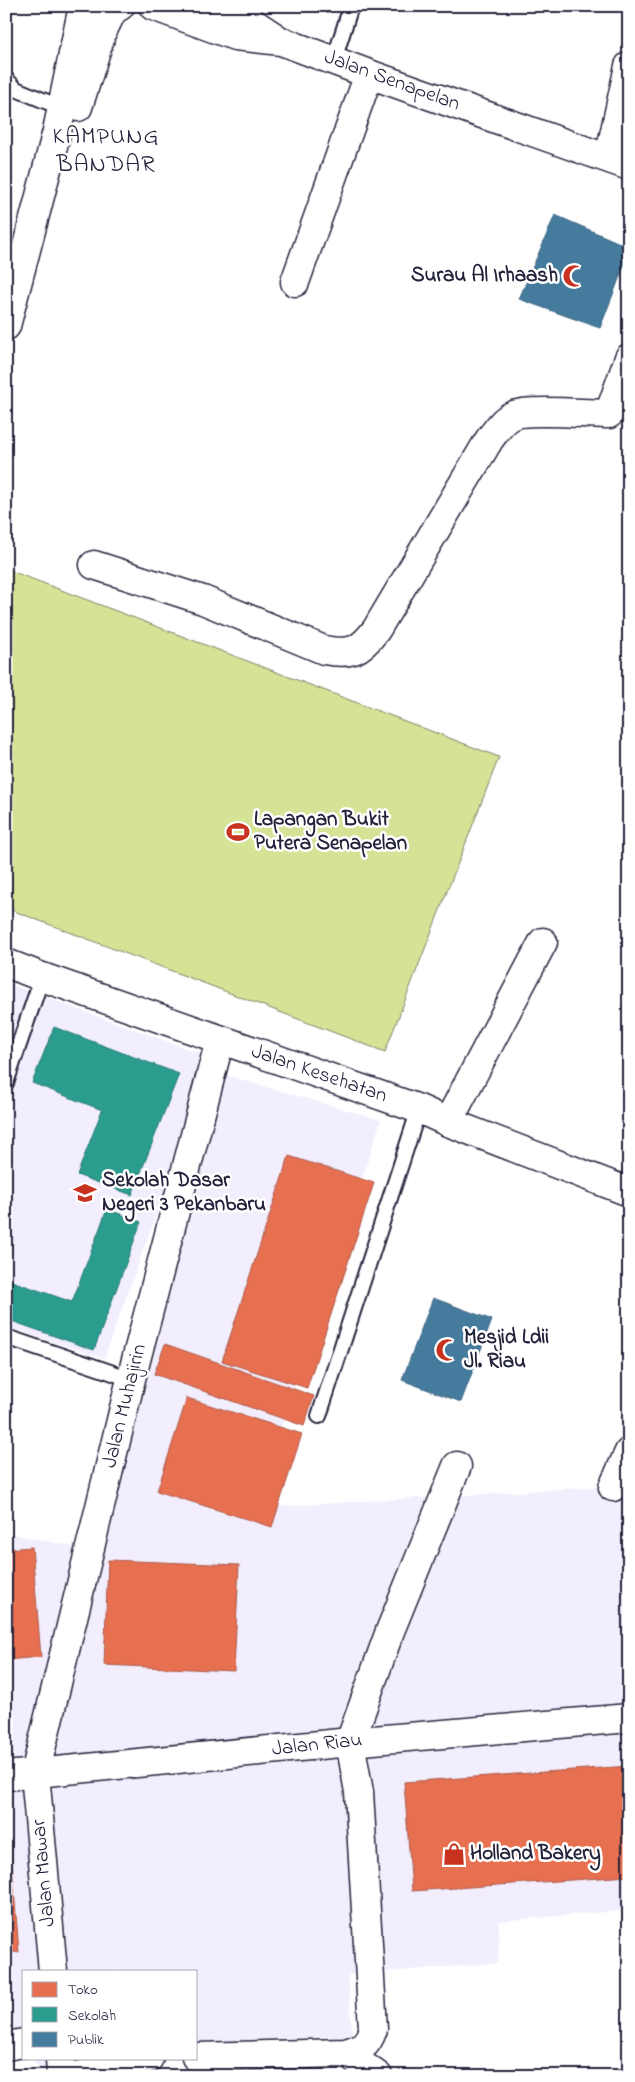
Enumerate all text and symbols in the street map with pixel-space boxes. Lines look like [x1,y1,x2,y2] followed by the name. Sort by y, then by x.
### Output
[320,43,464,119] street label: Jalan Senapelan
[53,120,159,183] district label: KAMPUNG BANDAR
[411,261,558,291] place label: Surau Al Irhaash
[561,263,587,289] mosque icon: Surau Al Irhaash
[254,805,407,859] place label: Lapangan Bukit Putera Senapelan
[225,819,251,845] sports icon: Lapangan Bukit Putera Senapelan
[247,1037,391,1111] street label: Jalan Kesehatan
[102,1166,266,1222] place label: Sekolah Dasar Negeri 3 Pekanbaru
[72,1180,98,1206] school or university icon: Sekolah Dasar Negeri 3 Pekanbaru
[464,1323,549,1377] place label: Mesjid Ldii Jl. Riau
[434,1337,460,1363] mosque icon: Mesjid Ldii Jl. Riau
[95,1341,155,1471] street label: Jalan Muhajirin
[270,1725,364,1765] street label: Jalan Riau
[24,1818,64,1928] street label: Jalan Mawar
[470,1839,601,1871] place label: Holland Bakery
[441,1841,467,1867] shop icon: Holland Bakery
[22,1970,198,2060] legend
[68,1979,98,2001] text: Toko
[68,2005,116,2027] text: Sekolah
[68,2029,104,2051] text: Publik

